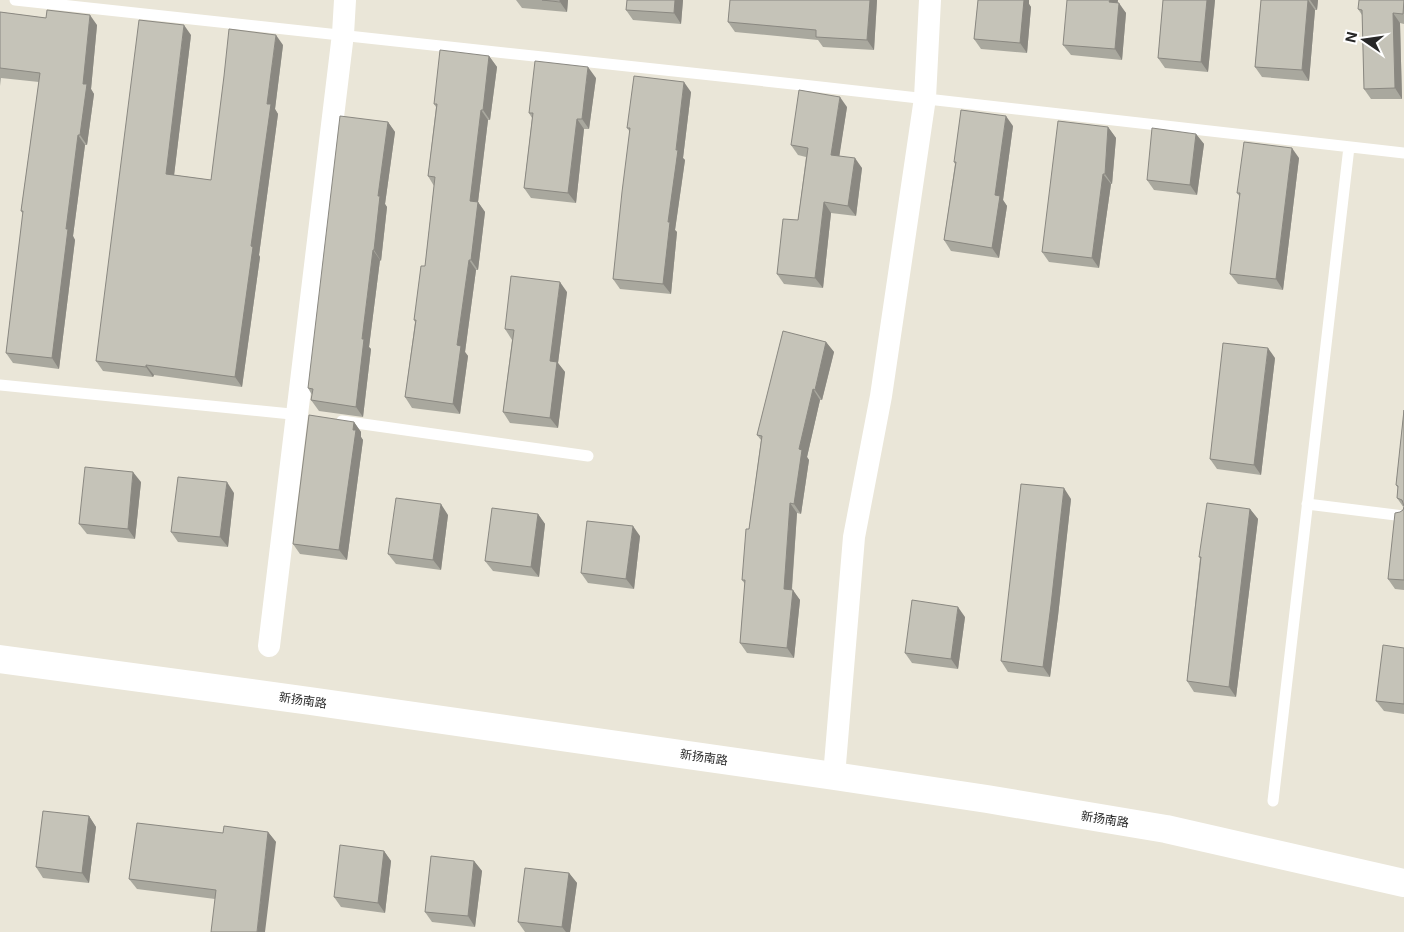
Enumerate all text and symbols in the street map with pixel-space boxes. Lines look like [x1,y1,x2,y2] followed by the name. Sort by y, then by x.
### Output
[1339,15,1389,65] north arrow
[1341,30,1360,44] text: N
[278,689,328,711] street label: 新扬南路
[679,746,729,768] street label: 新扬南路
[1080,808,1130,830] street label: 新扬南路

